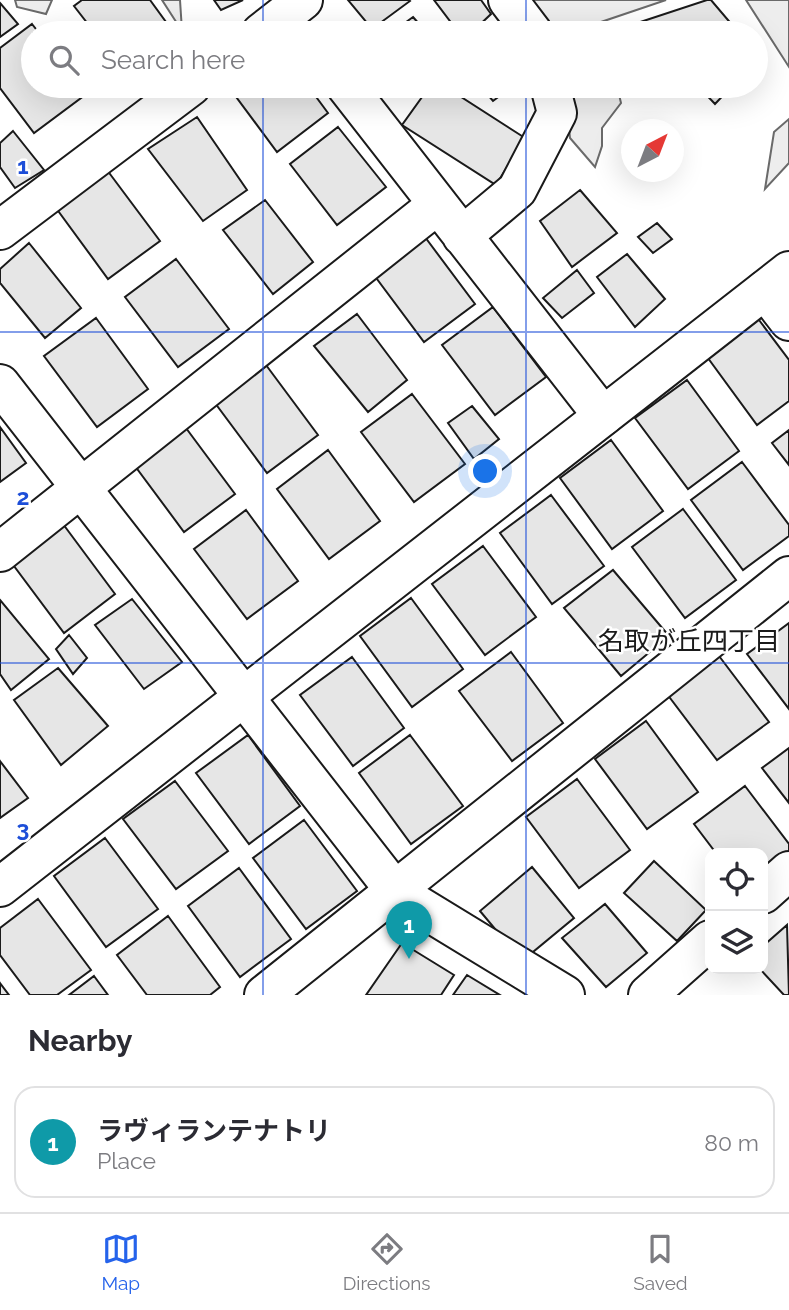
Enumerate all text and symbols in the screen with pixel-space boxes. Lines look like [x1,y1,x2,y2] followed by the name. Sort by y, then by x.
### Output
[21,21,768,98] search box
[45,41,83,79] icon: search
[101,45,245,75] text: Search here
[621,119,684,182] north arrow
[17,152,29,179] text: 1
[468,454,502,488] your location
[17,483,29,510] text: 2
[598,626,780,656] district label: 名取が丘四丁目
[17,815,29,842] text: 3
[705,848,768,974] map controls
[705,848,768,911] button: locate
[386,901,432,959] pin: 1
[705,911,768,974] button: layers
[28,1023,132,1058] text: Nearby
[97,1116,331,1146] text: ラヴィランテナトリ
[47,1129,59,1156] text: 1
[704,1129,759,1156] text: 80 m
[97,1147,156,1174] text: Place
[101,1230,140,1294] tab: Map
[343,1230,431,1294] tab: Directions
[633,1230,688,1294] tab: Saved

